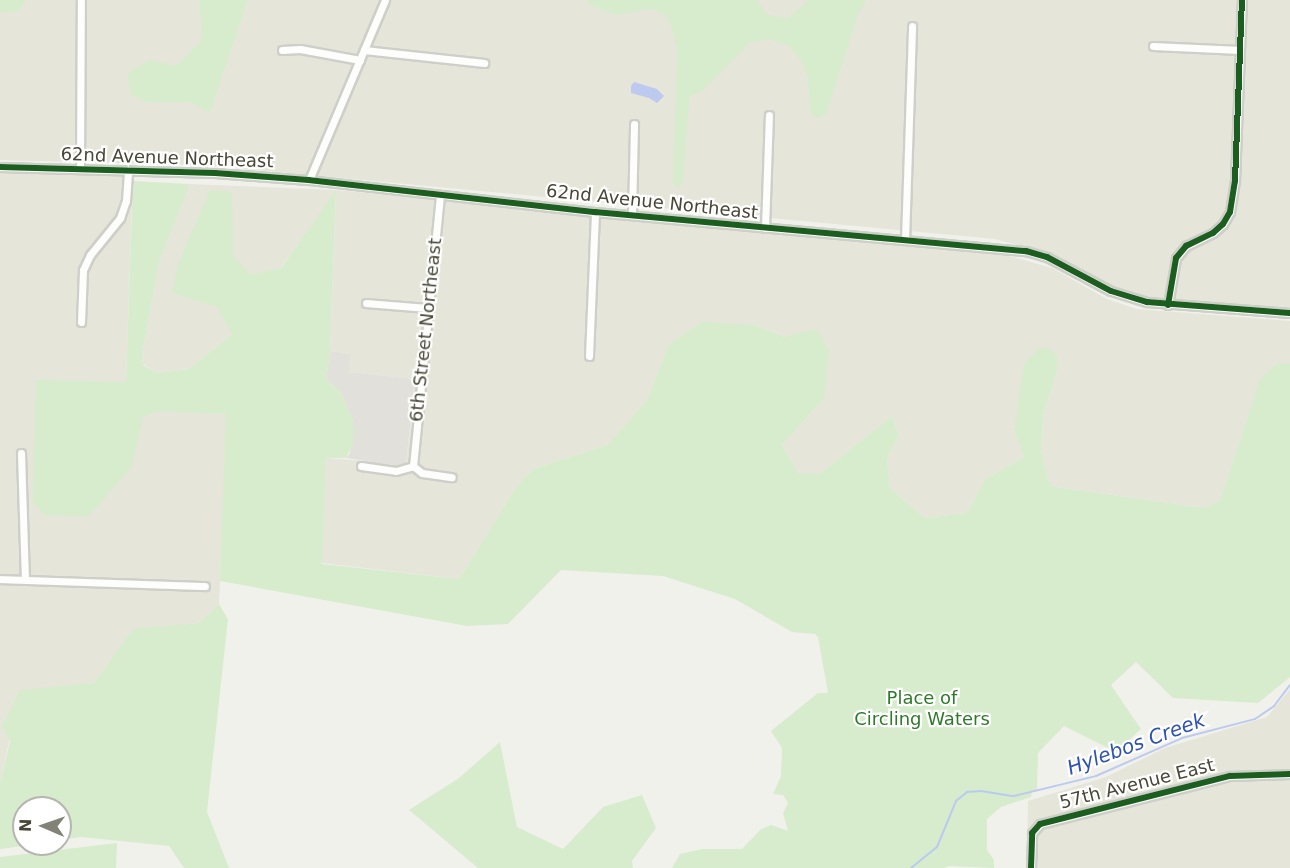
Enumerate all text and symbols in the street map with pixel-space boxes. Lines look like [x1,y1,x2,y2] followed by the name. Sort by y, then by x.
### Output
[60,143,274,173] street label: 62nd Avenue Northeast
[545,180,759,224] street label: 62nd Avenue Northeast
[406,237,446,423] street label: 6th Street Northeast
[854,688,990,730] park label: Place of Circling Waters
[1064,708,1208,780] water label: Hylebos Creek
[1057,754,1217,814] street label: 57th Avenue East
[12,796,72,856] north arrow
[16,818,35,832] text: N

